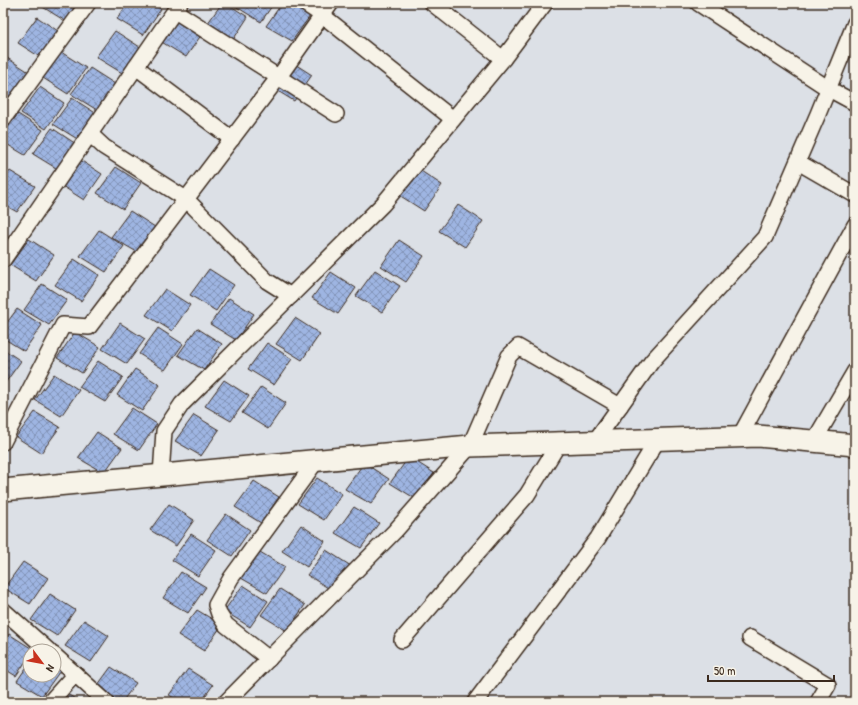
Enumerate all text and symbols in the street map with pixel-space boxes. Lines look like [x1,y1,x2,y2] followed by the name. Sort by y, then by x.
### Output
[22,643,62,683] north arrow
[708,657,834,683] scale bar
[43,662,58,675] text: N
[714,662,735,679] text: 50 m

